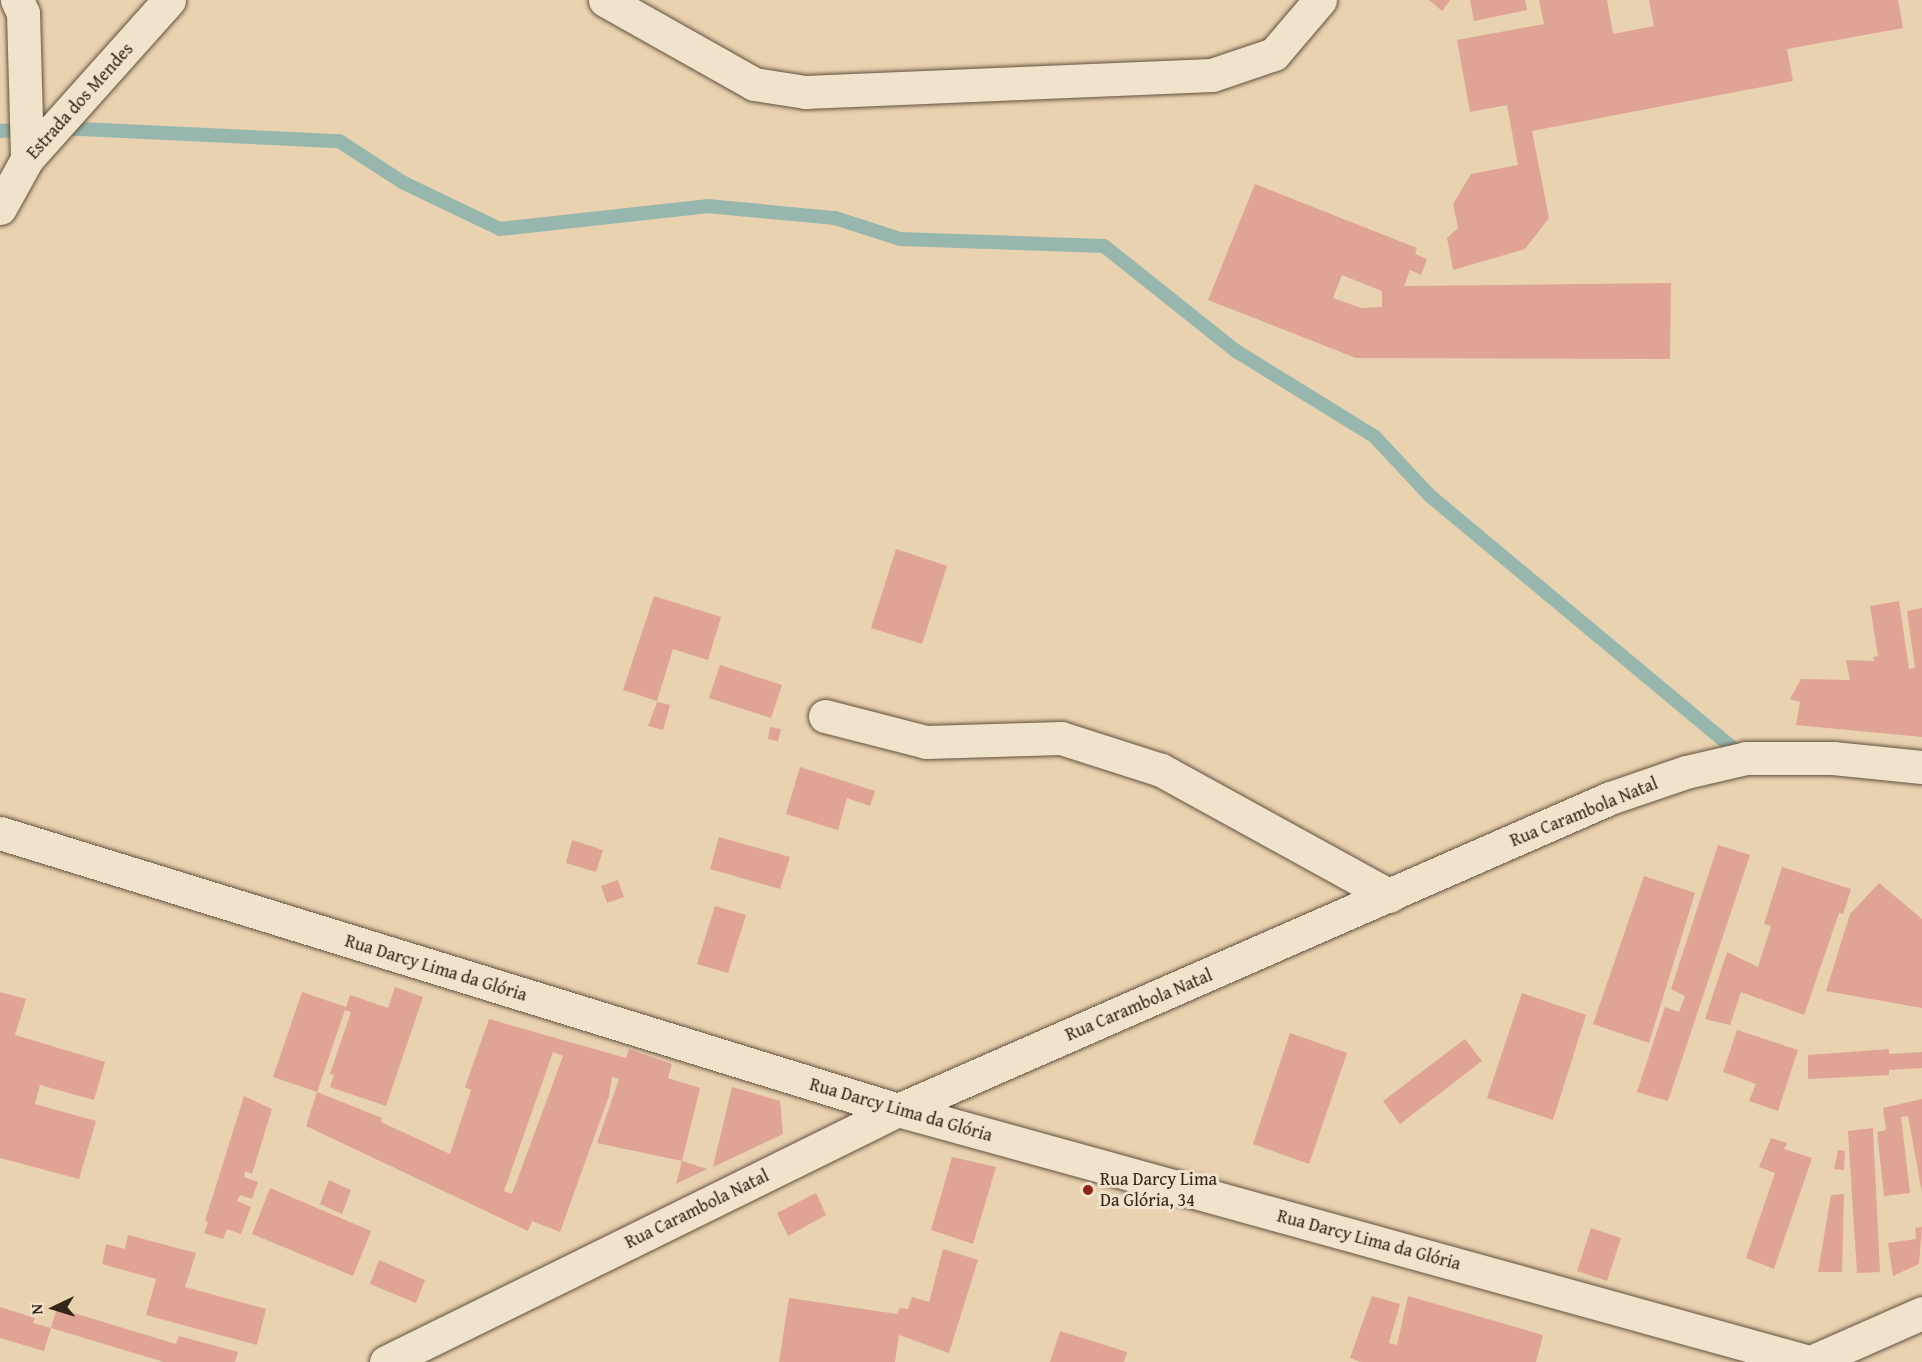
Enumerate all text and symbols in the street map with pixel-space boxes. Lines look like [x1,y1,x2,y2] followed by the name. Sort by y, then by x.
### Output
[22,38,138,164] street label: Estrada dos Mendes
[1507,772,1661,852] street label: Rua Carambola Natal
[342,930,530,1006] street label: Rua Darcy Lima da Glória
[1062,964,1216,1046] street label: Rua Carambola Natal
[807,1074,995,1146] street label: Rua Darcy Lima da Glória
[621,1165,773,1253] street label: Rua Carambola Natal
[1100,1169,1217,1212] place label: Rua Darcy Lima Da Glória, 34
[1081,1183,1095,1197] marker: Rua Darcy Lima Da Glória, 34
[1275,1205,1463,1275] street label: Rua Darcy Lima da Glória
[24,1278,84,1338] north arrow
[24,1303,48,1315] text: N

